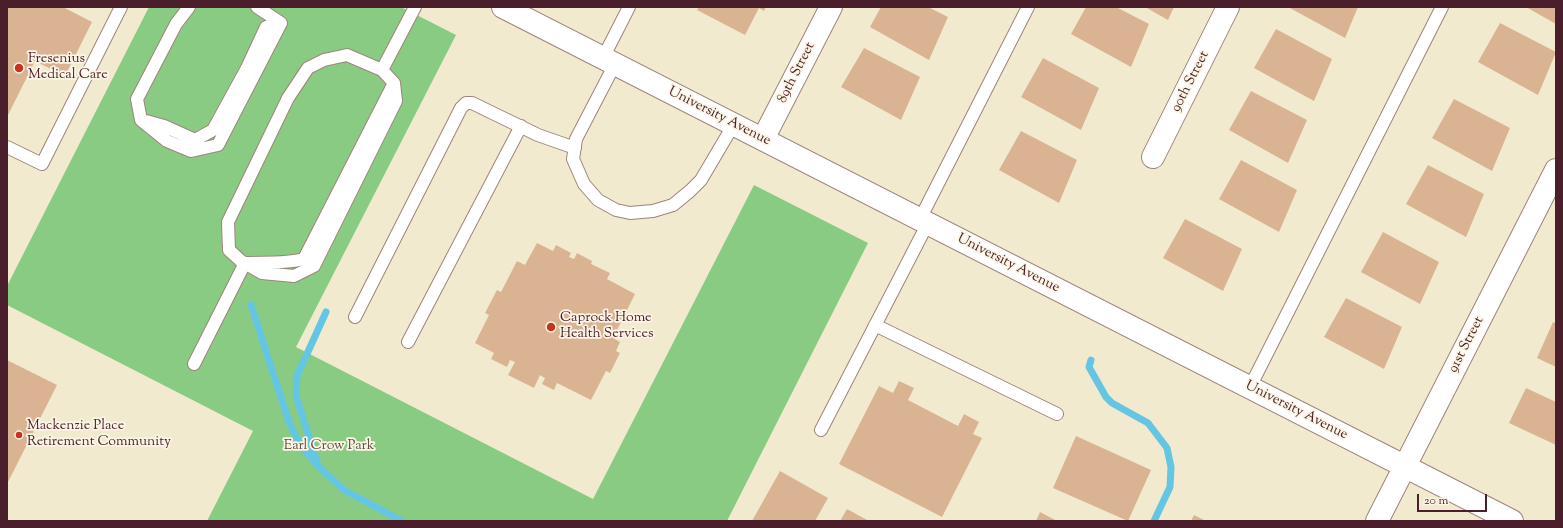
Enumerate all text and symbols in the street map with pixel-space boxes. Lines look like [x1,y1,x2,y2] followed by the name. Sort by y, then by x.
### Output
[775,40,819,106] street label: 89th Street
[1168,49,1214,115] street label: 90th Street
[28,52,108,84] place label: Fresenius Medical Care
[13,62,25,74] marker: Fresenius Medical Care
[665,84,773,150] street label: University Avenue
[954,231,1062,297] street label: University Avenue
[560,311,654,344] place label: Caprock Home Health Services
[1446,314,1488,376] street label: 91st Street
[545,321,557,333] marker: Caprock Home Health Services
[1242,378,1350,444] street label: University Avenue
[27,419,171,452] place label: Mackenzie Place Retirement Community
[14,430,24,440] marker: Mackenzie Place Retirement Community
[284,439,374,455] park label: Earl Crow Park
[1419,486,1489,512] scale bar
[1424,492,1448,510] text: 20 m

